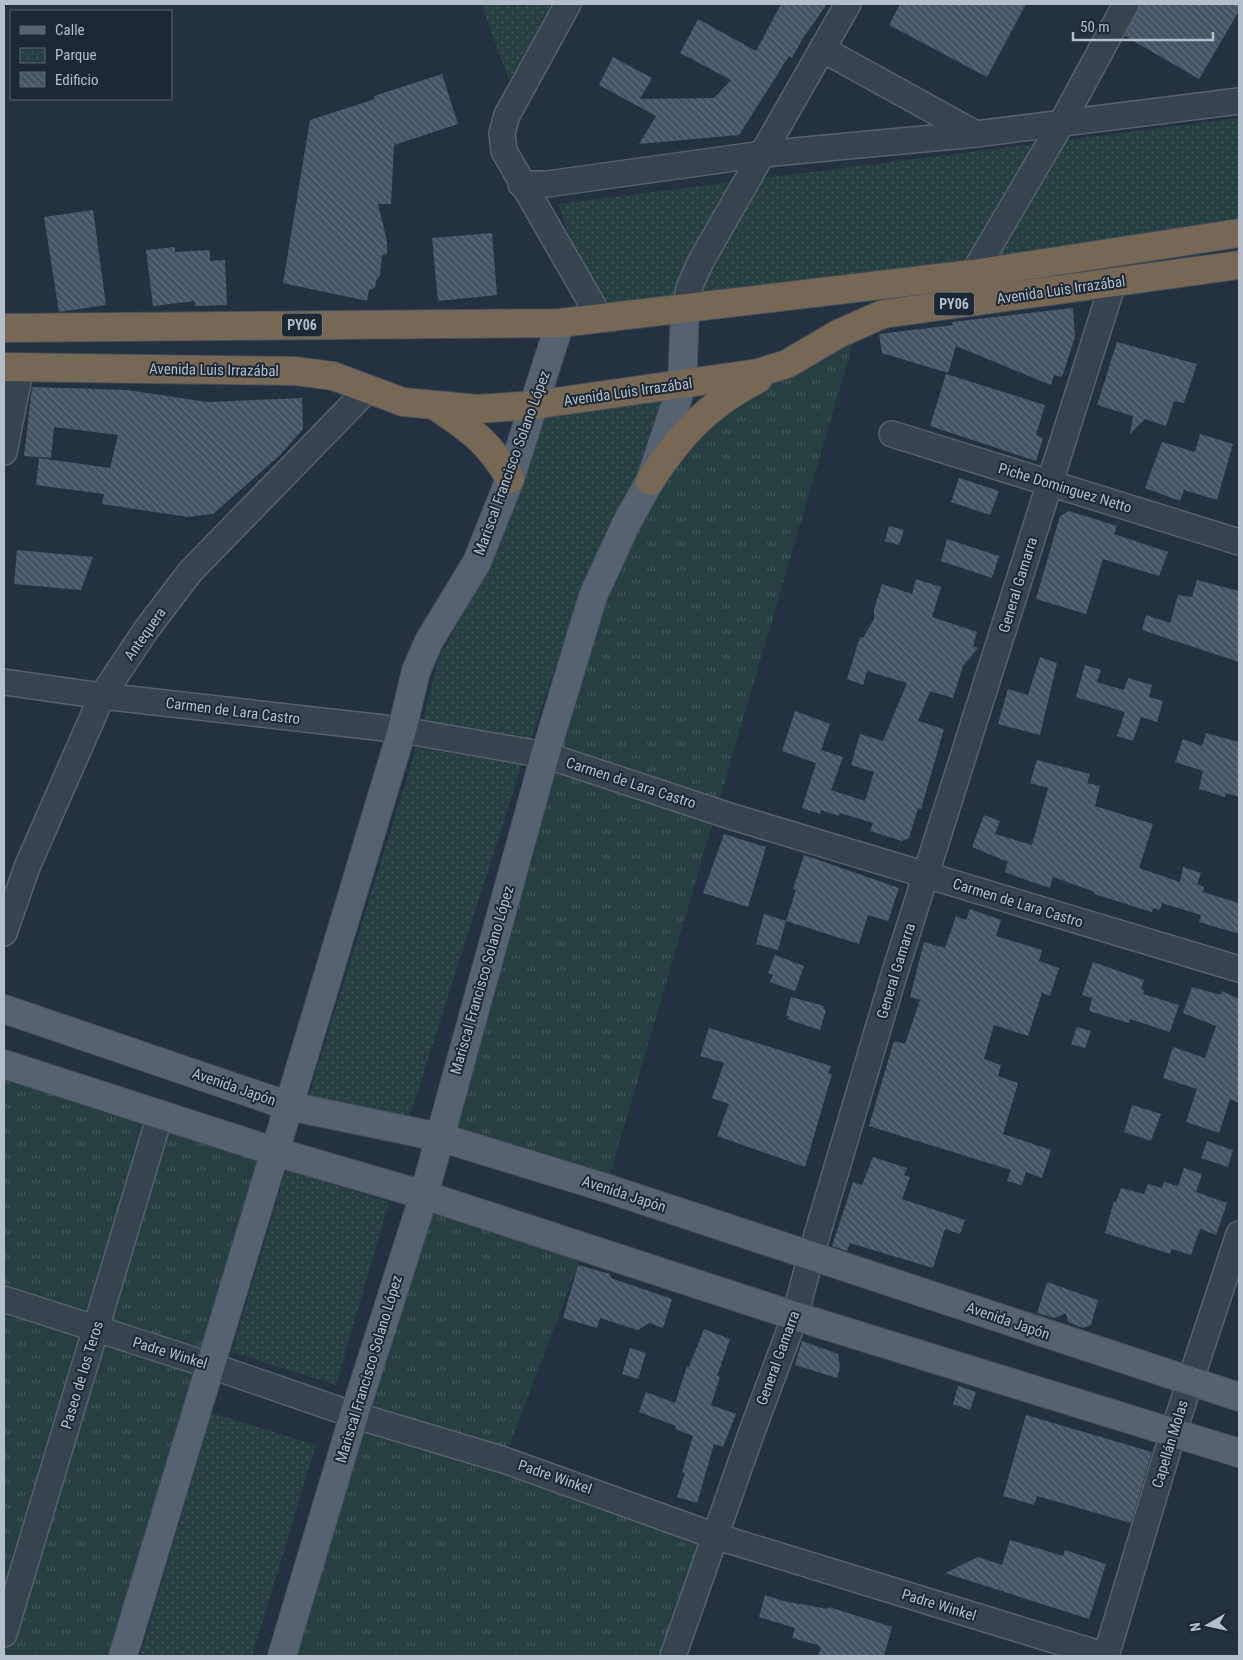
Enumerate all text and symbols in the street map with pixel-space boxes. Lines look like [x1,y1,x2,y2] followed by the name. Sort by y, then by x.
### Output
[10,10,172,100] legend
[1073,10,1213,42] scale bar
[1080,18,1110,36] text: 50 m
[55,21,85,39] text: Calle
[55,46,97,64] text: Parque
[55,71,98,89] text: Edificio
[995,272,1127,308] street label: Avenida Luis Irrazábal
[934,292,974,316] road number: PY06
[282,314,322,336] road number: PY06
[149,360,279,380] street label: Avenida Luis Irrazábal
[470,368,554,558] street label: Mariscal Francisco Solano López
[562,374,694,410] street label: Avenida Luis Irrazábal
[996,459,1134,517] street label: Piche Dominguez Netto
[995,535,1041,635] street label: General Gamarra
[120,604,170,664] street label: Antequera
[165,694,301,728] street label: Carmen de Lara Castro
[564,754,698,812] street label: Carmen de Lara Castro
[951,875,1085,931] street label: Carmen de Lara Castro
[446,884,518,1076] street label: Mariscal Francisco Solano López
[873,921,919,1021] street label: General Gamarra
[190,1064,278,1110] street label: Avenida Japón
[580,1172,668,1216] street label: Avenida Japón
[332,1273,406,1465] street label: Mariscal Francisco Solano López
[964,1298,1052,1344] street label: Avenida Japón
[753,1308,803,1408] street label: General Gamarra
[57,1319,107,1431] street label: Paseo de los Teros
[131,1333,209,1373] street label: Padre Winkel
[1148,1398,1192,1490] street label: Capellán Molas
[516,1456,594,1498] street label: Padre Winkel
[900,1585,978,1625] street label: Padre Winkel
[1183,1600,1233,1650] north arrow
[1187,1622,1204,1633] text: N

